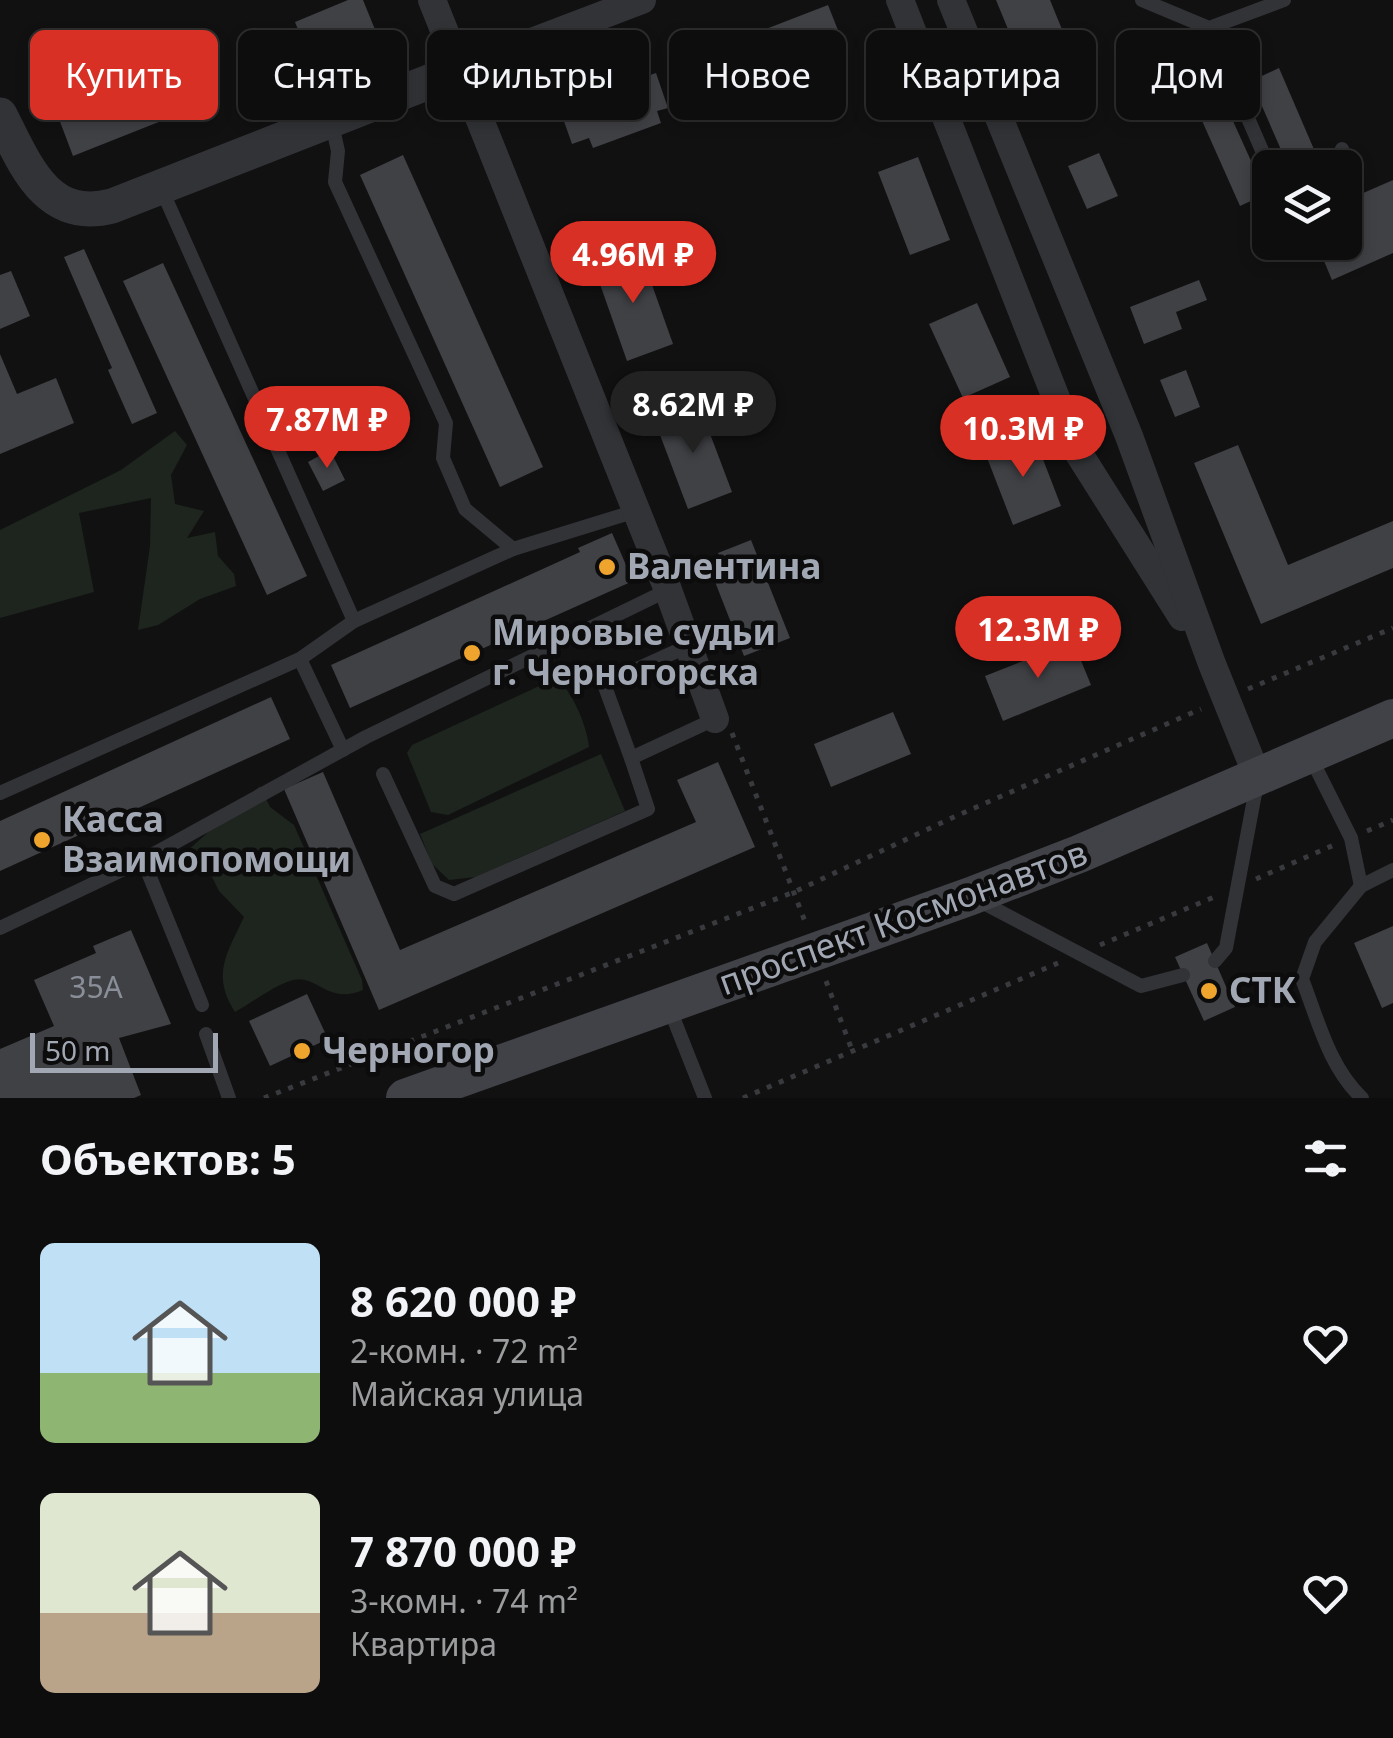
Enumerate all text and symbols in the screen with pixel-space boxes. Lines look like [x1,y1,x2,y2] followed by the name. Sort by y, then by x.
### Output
[30,30,218,120] chip: Купить
[238,30,407,120] chip: Снять
[427,30,649,120] chip: Фильтры
[669,30,846,120] chip: Новое
[866,30,1096,120] chip: Квартира
[1116,30,1260,120] chip: Дом
[1252,150,1362,260] map controls
[1252,150,1362,260] button: layers
[541,221,725,306] pin: 4.96M ₽
[572,232,694,275] text: 4.96M ₽
[601,371,785,456] pin: 8.62M ₽
[632,382,754,425] text: 8.62M ₽
[235,386,419,471] pin: 7.87M ₽
[931,395,1115,480] pin: 10.3M ₽
[266,397,388,440] text: 7.87M ₽
[962,406,1084,449] text: 10.3M ₽
[627,542,821,589] place label: Валентина
[596,556,618,578] marker: Валентина
[946,596,1130,681] pin: 12.3M ₽
[977,607,1099,650] text: 12.3M ₽
[492,608,776,695] place label: Мировые судьи г. Черногорска
[461,642,483,664] marker: Мировые судьи г. Черногорска
[62,795,351,882] place label: Касса Взаимопомощи
[712,828,1093,1005] street label: проспект Космонавтов
[31,829,53,851] marker: Касса Взаимопомощи
[69,966,124,1007] house number: 35А
[1229,966,1297,1013] place label: СТК
[1198,980,1220,1002] marker: СТК
[322,1026,495,1073] place label: Черногор
[30,1028,218,1072] scale bar
[45,1031,111,1069] text: 50 m
[291,1040,313,1062] marker: Черногор
[40,1130,296,1187] text: Объектов: 5
[1298,1131,1353,1186] icon: filters
[350,1272,576,1329] text: 8 620 000 ₽
[120,1283,240,1403] icon: home
[1298,1316,1353,1371] icon: heart
[350,1329,578,1372] text: 2-комн. · 72 m²
[350,1372,584,1415] text: Майская улица
[350,1522,576,1579] text: 7 870 000 ₽
[120,1533,240,1653] icon: home
[1298,1566,1353,1621] icon: heart
[350,1579,578,1622] text: 3-комн. · 74 m²
[350,1622,497,1665] text: Квартира

